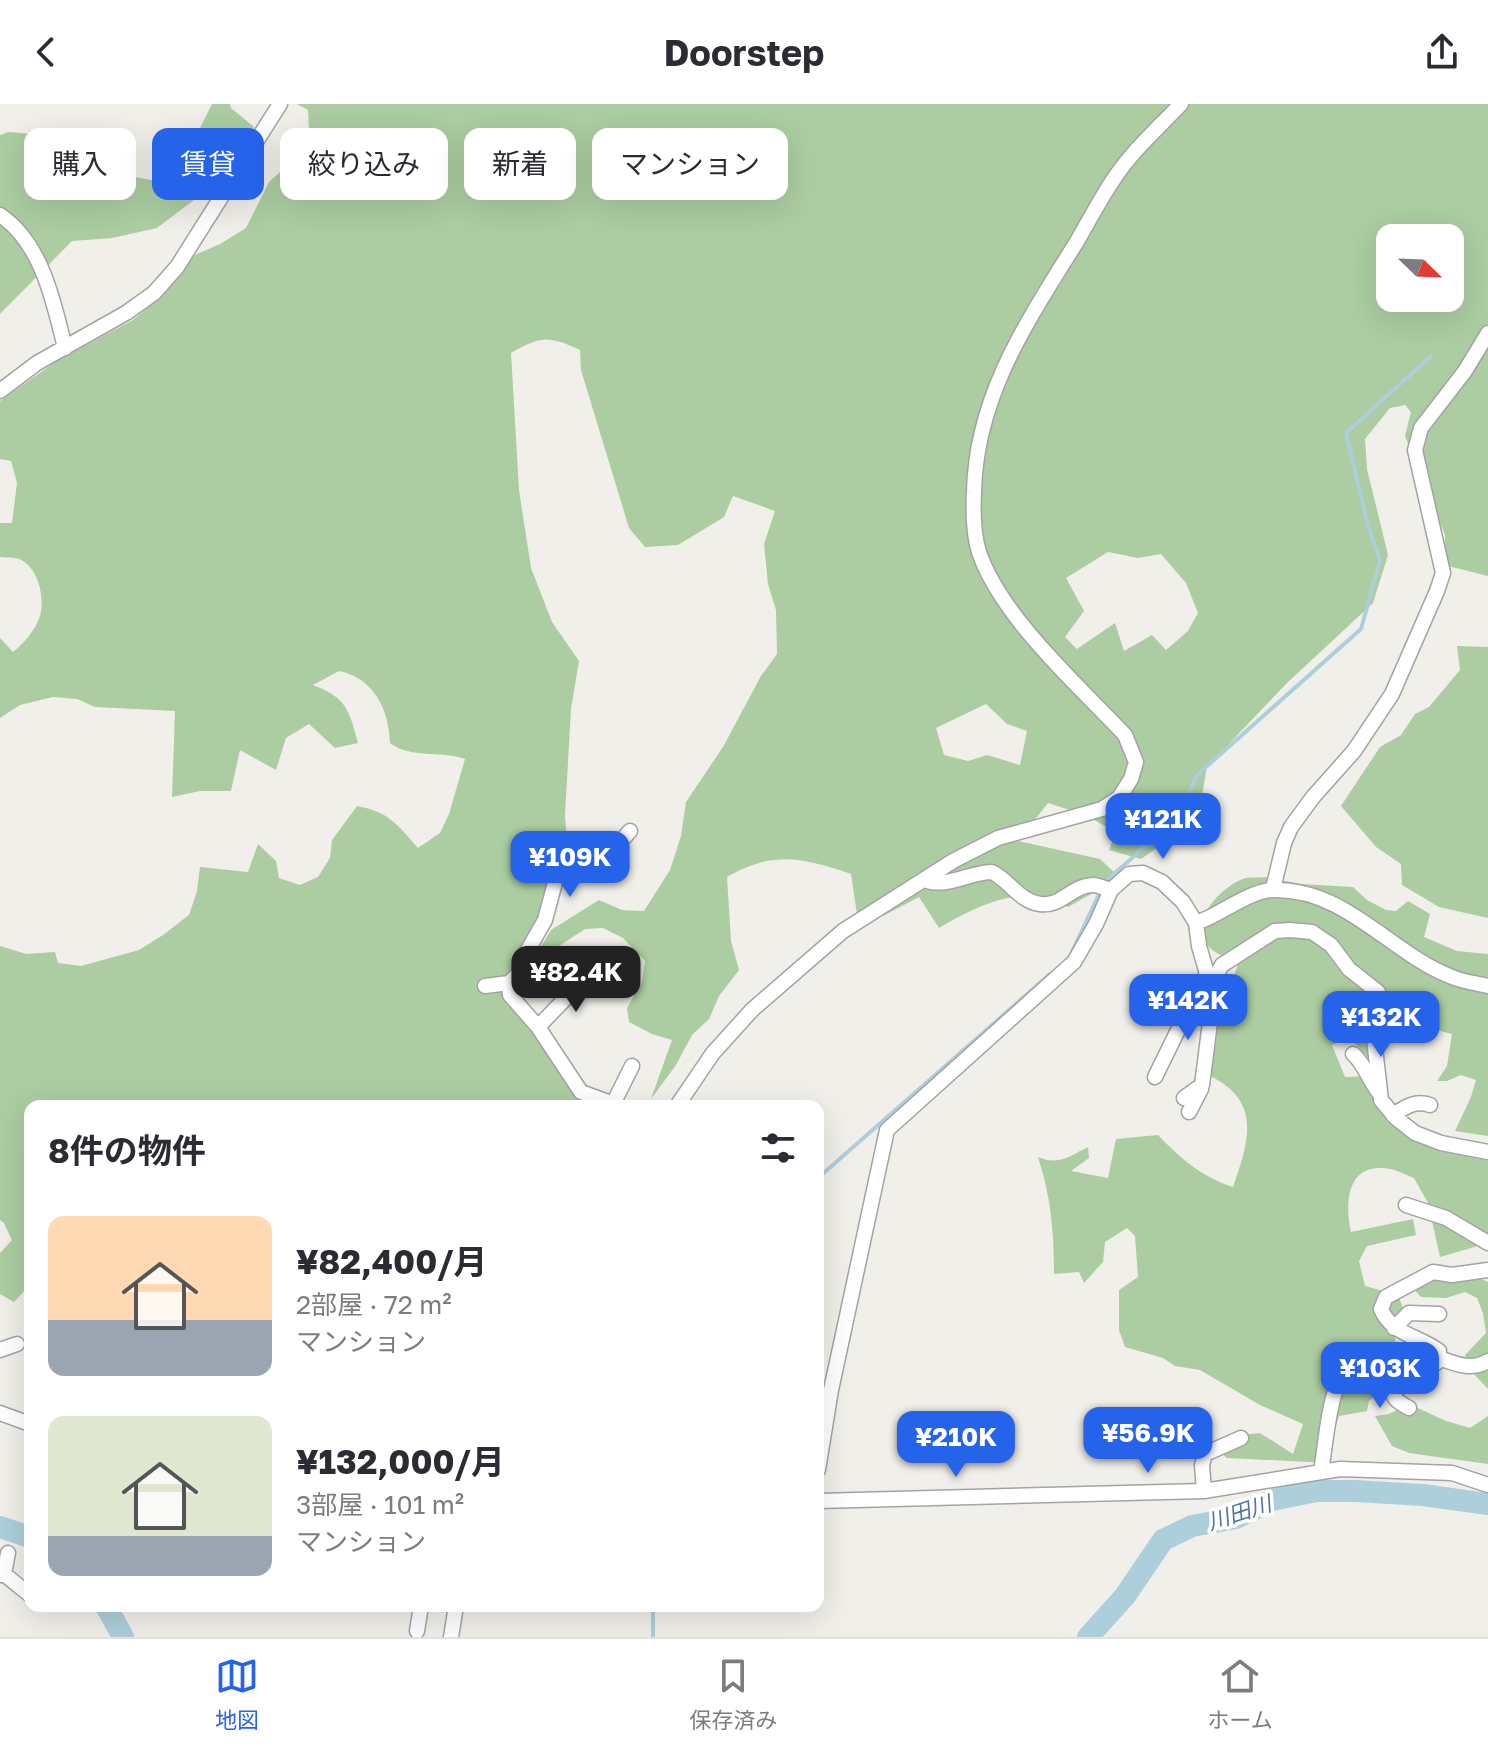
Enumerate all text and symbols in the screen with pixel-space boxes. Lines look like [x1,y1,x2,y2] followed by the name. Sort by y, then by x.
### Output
[24,30,68,74] icon: back
[1420,30,1464,74] icon: share
[664,31,824,74] text: Doorstep
[24,128,136,200] chip: 購入
[152,128,264,200] chip: 賃貸
[280,128,448,200] chip: 絞り込み
[464,128,576,200] chip: 新着
[592,128,788,200] chip: マンション
[1376,224,1464,312] north arrow
[1376,224,1464,312] map controls
[1107,793,1219,861] pin: ¥121K
[1124,803,1202,834] text: ¥121K
[514,831,626,899] pin: ¥109K
[529,841,611,872] text: ¥109K
[511,946,641,1014] pin: ¥82.4K
[529,956,623,987] text: ¥82.4K
[1132,974,1244,1042] pin: ¥142K
[1147,984,1229,1015] text: ¥142K
[1325,991,1437,1059] pin: ¥132K
[1340,1001,1422,1032] text: ¥132K
[756,1126,800,1170] icon: filters
[48,1130,206,1170] text: 8件の物件
[296,1241,488,1281] text: ¥82,400/月
[112,1248,208,1344] icon: home
[296,1289,452,1320] text: 2部屋 · 72 m²
[296,1326,426,1357] text: マンション
[1324,1342,1436,1410] pin: ¥103K
[1339,1352,1421,1383] text: ¥103K
[1083,1407,1213,1475] pin: ¥56.9K
[900,1411,1012,1479] pin: ¥210K
[1101,1417,1195,1448] text: ¥56.9K
[915,1421,997,1452] text: ¥210K
[296,1441,505,1481] text: ¥132,000/月
[112,1448,208,1544] icon: home
[1203,1488,1276,1535] water label: 川田川
[296,1489,464,1520] text: 3部屋 · 101 m²
[296,1526,426,1557] text: マンション
[215,1654,259,1734] tab: 地図
[689,1654,777,1734] tab: 保存済み
[1208,1654,1273,1734] tab: ホーム

